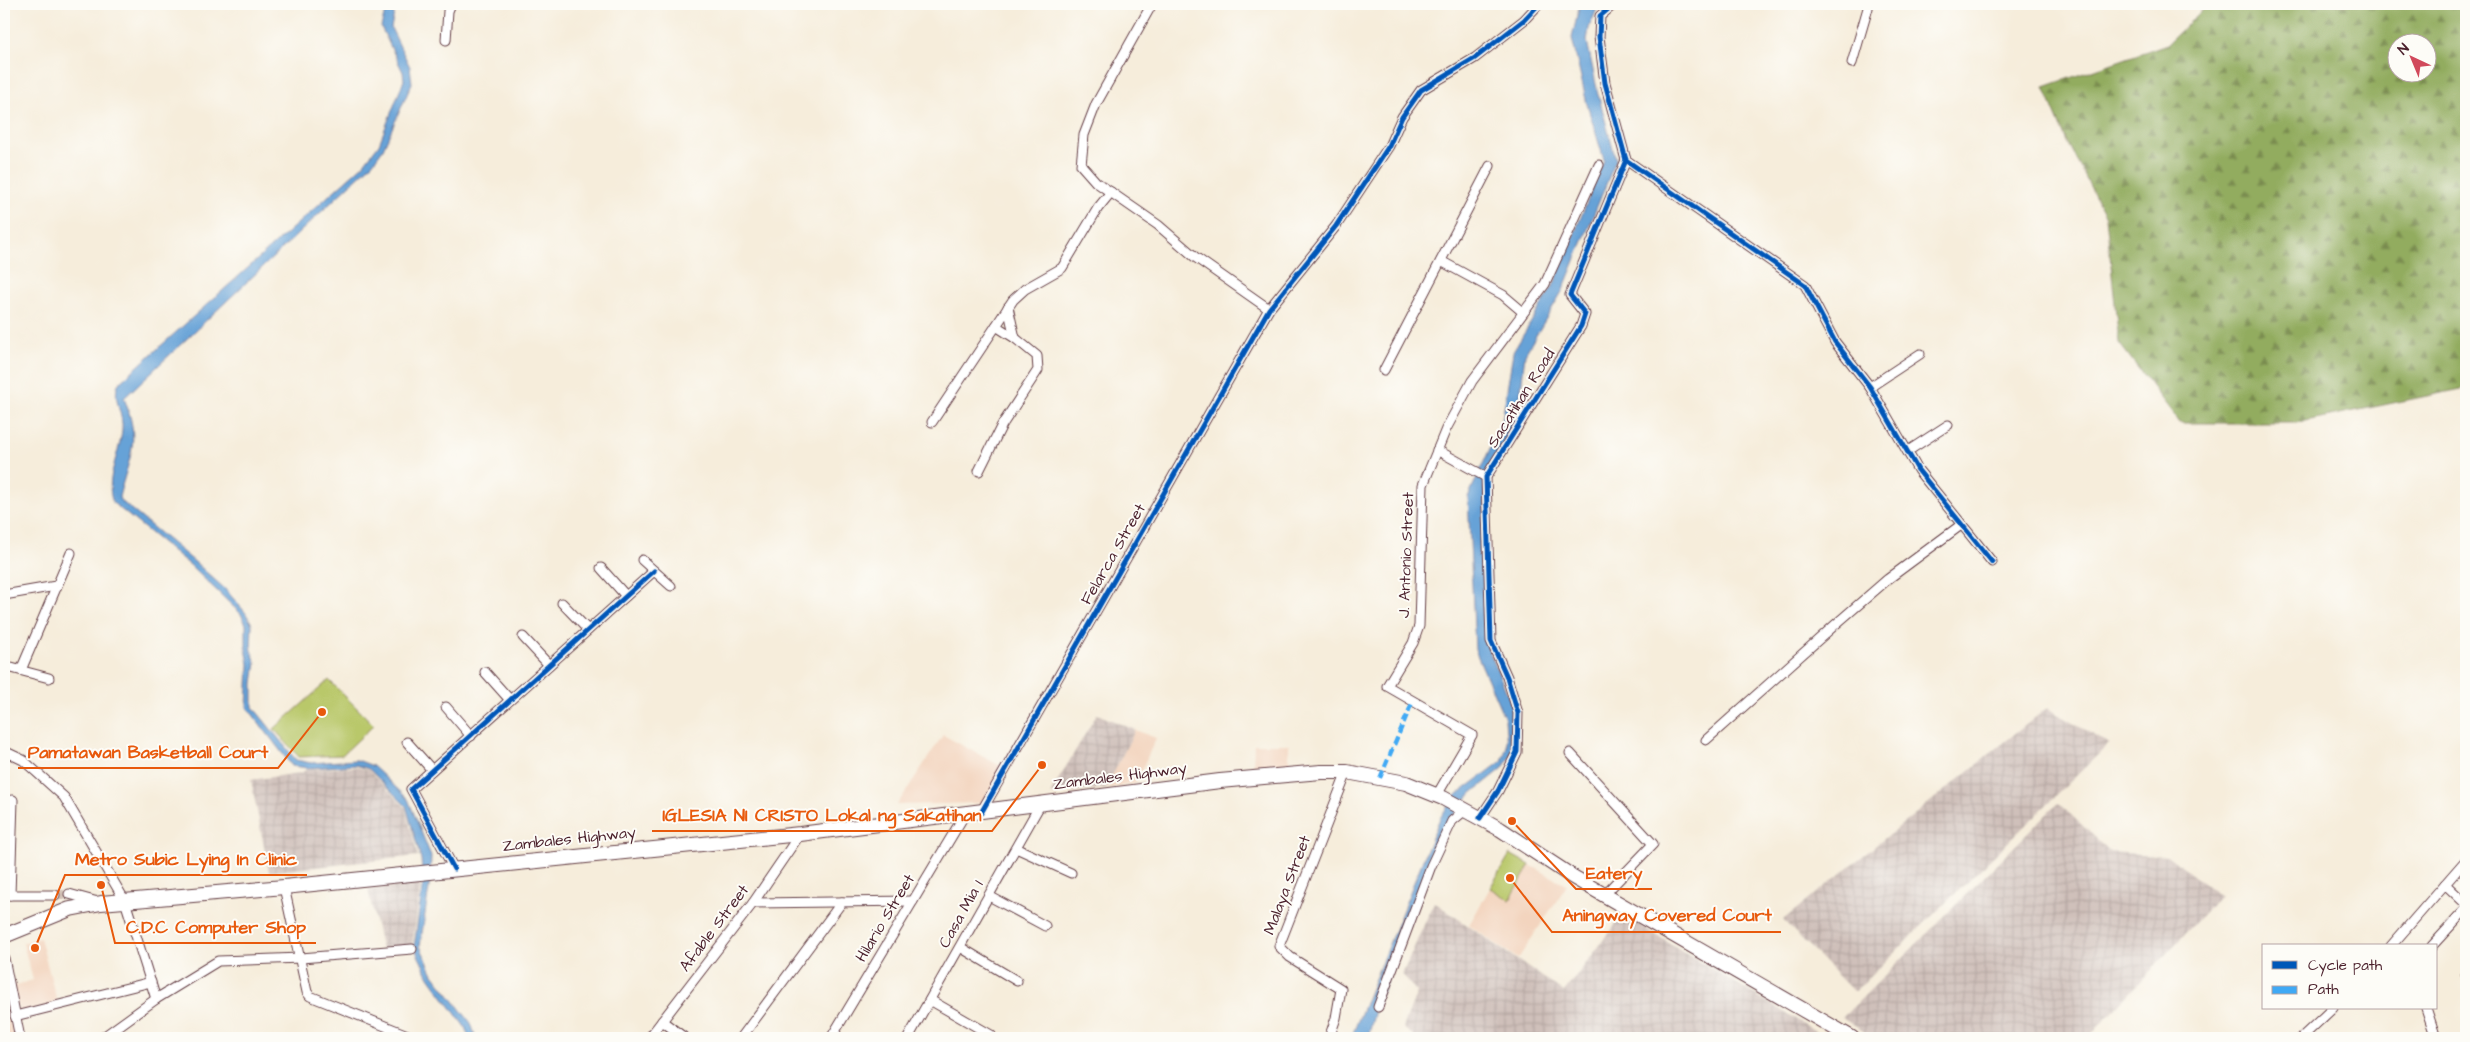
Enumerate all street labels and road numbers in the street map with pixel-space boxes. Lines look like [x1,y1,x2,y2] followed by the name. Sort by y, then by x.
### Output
[1482,344,1560,452] street label: Sacatihan Road
[1393,491,1419,618] street label: J. Antonio Street
[1075,499,1151,609] street label: Felarca Street
[1052,757,1188,796] street label: Zambales Highway
[501,821,637,858] street label: Zambales Highway
[1258,832,1317,938] street label: Malaya Street
[850,870,920,966] street label: Hilario Street
[933,876,989,952] street label: Casa Mia 1
[674,880,754,976] street label: Afable Street

